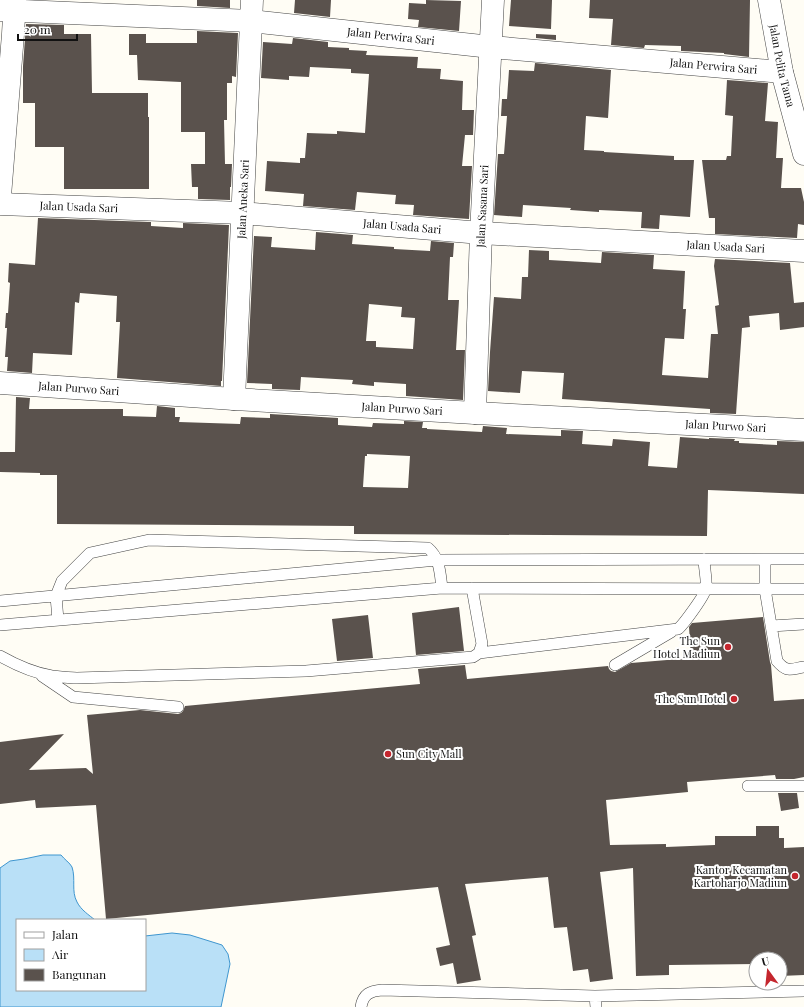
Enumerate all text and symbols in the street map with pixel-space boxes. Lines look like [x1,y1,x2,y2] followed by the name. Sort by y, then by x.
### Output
[18,16,77,42] scale bar
[24,21,51,37] text: 20 m
[766,22,799,109] street label: Jalan Pelita Tama
[345,23,436,48] street label: Jalan Perwira Sari
[668,54,758,77] street label: Jalan Perwira Sari
[233,159,252,240] street label: Jalan Aneka Sari
[472,164,492,249] street label: Jalan Sasana Sari
[38,197,118,215] street label: Jalan Usada Sari
[362,215,442,237] street label: Jalan Usada Sari
[685,236,765,256] street label: Jalan Usada Sari
[37,378,120,398] street label: Jalan Purwo Sari
[360,398,443,418] street label: Jalan Purwo Sari
[684,416,767,435] street label: Jalan Purwo Sari
[653,633,720,661] place label: The Sun Hotel Madiun
[723,642,733,652] marker: The Sun Hotel Madiun
[656,691,726,706] place label: The Sun Hotel
[729,694,739,704] marker: The Sun Hotel
[396,746,462,761] place label: Sun City Mall
[383,749,393,759] marker: Sun City Mall
[693,862,787,890] place label: Kantor Kecamatan Kartoharjo Madiun
[790,871,800,881] marker: Kantor Kecamatan Kartoharjo Madiun
[16,919,146,991] legend
[51,926,78,942] text: Jalan
[51,946,69,962] text: Air
[748,951,788,991] north arrow
[760,953,771,969] text: U
[52,966,106,982] text: Bangunan

